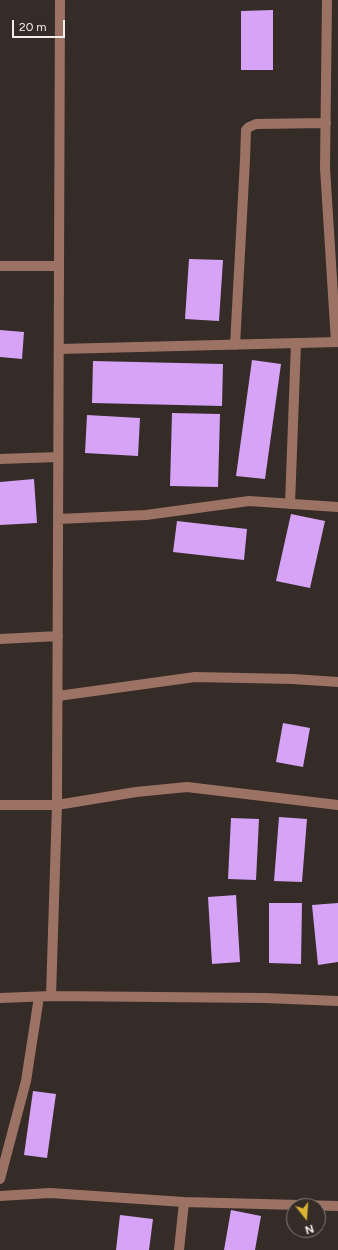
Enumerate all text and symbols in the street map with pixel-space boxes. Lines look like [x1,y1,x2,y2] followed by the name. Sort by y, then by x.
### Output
[14,12,67,38] scale bar
[19,20,47,34] text: 20 m
[286,1198,326,1238] north arrow
[303,1222,315,1236] text: N

